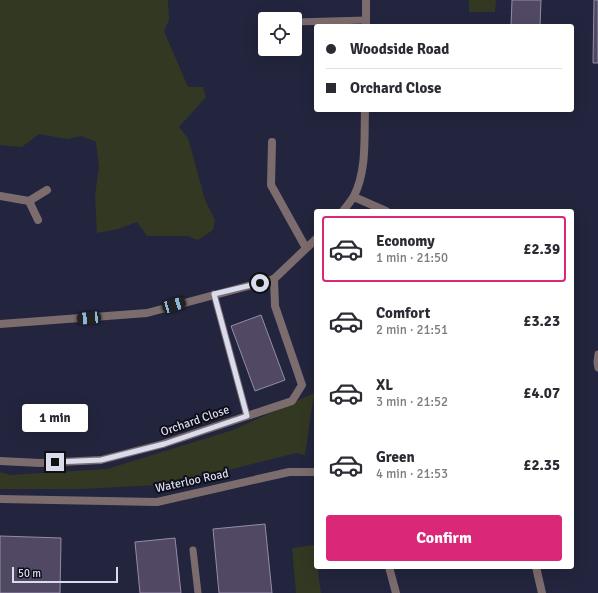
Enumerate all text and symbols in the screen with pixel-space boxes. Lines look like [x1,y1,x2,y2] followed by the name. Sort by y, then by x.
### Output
[258,12,302,56] map controls
[258,12,302,56] button: locate
[350,40,449,58] text: Woodside Road
[350,79,441,97] text: Orchard Close
[328,231,364,267] icon: car
[376,232,435,250] text: Economy
[523,240,560,258] text: £2.39
[376,250,448,266] text: 1 min · 21:50
[251,274,269,292] route start
[161,296,187,314] car
[328,303,364,339] icon: car
[376,304,430,322] text: Comfort
[77,311,101,325] car
[523,312,560,330] text: £3.23
[376,322,448,338] text: 2 min · 21:51
[328,375,364,411] icon: car
[376,376,393,394] text: XL
[523,384,560,402] text: £4.07
[376,394,448,410] text: 3 min · 21:52
[159,402,231,440] street label: Orchard Close
[22,404,88,432] callout: 1 min
[39,410,71,426] text: 1 min
[328,447,364,483] icon: car
[376,448,415,466] text: Green
[46,453,64,471] route end
[523,456,560,474] text: £2.35
[154,466,230,496] street label: Waterloo Road
[376,466,448,482] text: 4 min · 21:53
[326,515,562,561] button: Confirm
[12,565,118,584] scale bar
[18,567,41,580] text: 50 m

